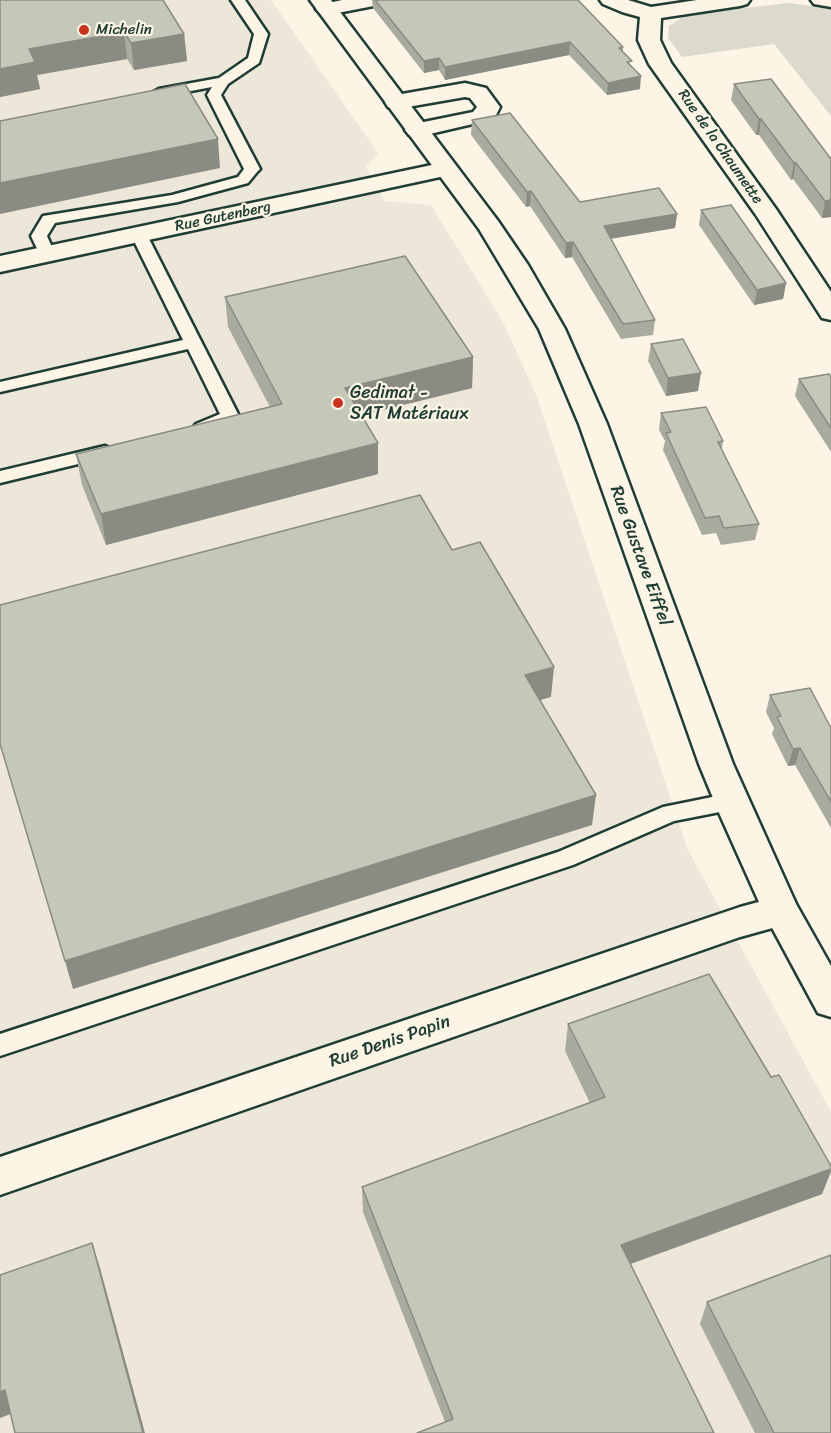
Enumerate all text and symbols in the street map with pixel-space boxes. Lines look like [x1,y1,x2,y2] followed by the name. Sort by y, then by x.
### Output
[96,21,152,39] place label: Michelin
[77,23,91,37] marker: Michelin
[674,86,766,208] street label: Rue de la Chaumette
[173,198,273,236] street label: Rue Gutenberg
[350,382,468,424] place label: Gedimat - SAT Matériaux
[331,396,345,410] marker: Gedimat - SAT Matériaux
[605,483,675,629] street label: Rue Gustave Eiffel
[327,1011,453,1073] street label: Rue Denis Papin

